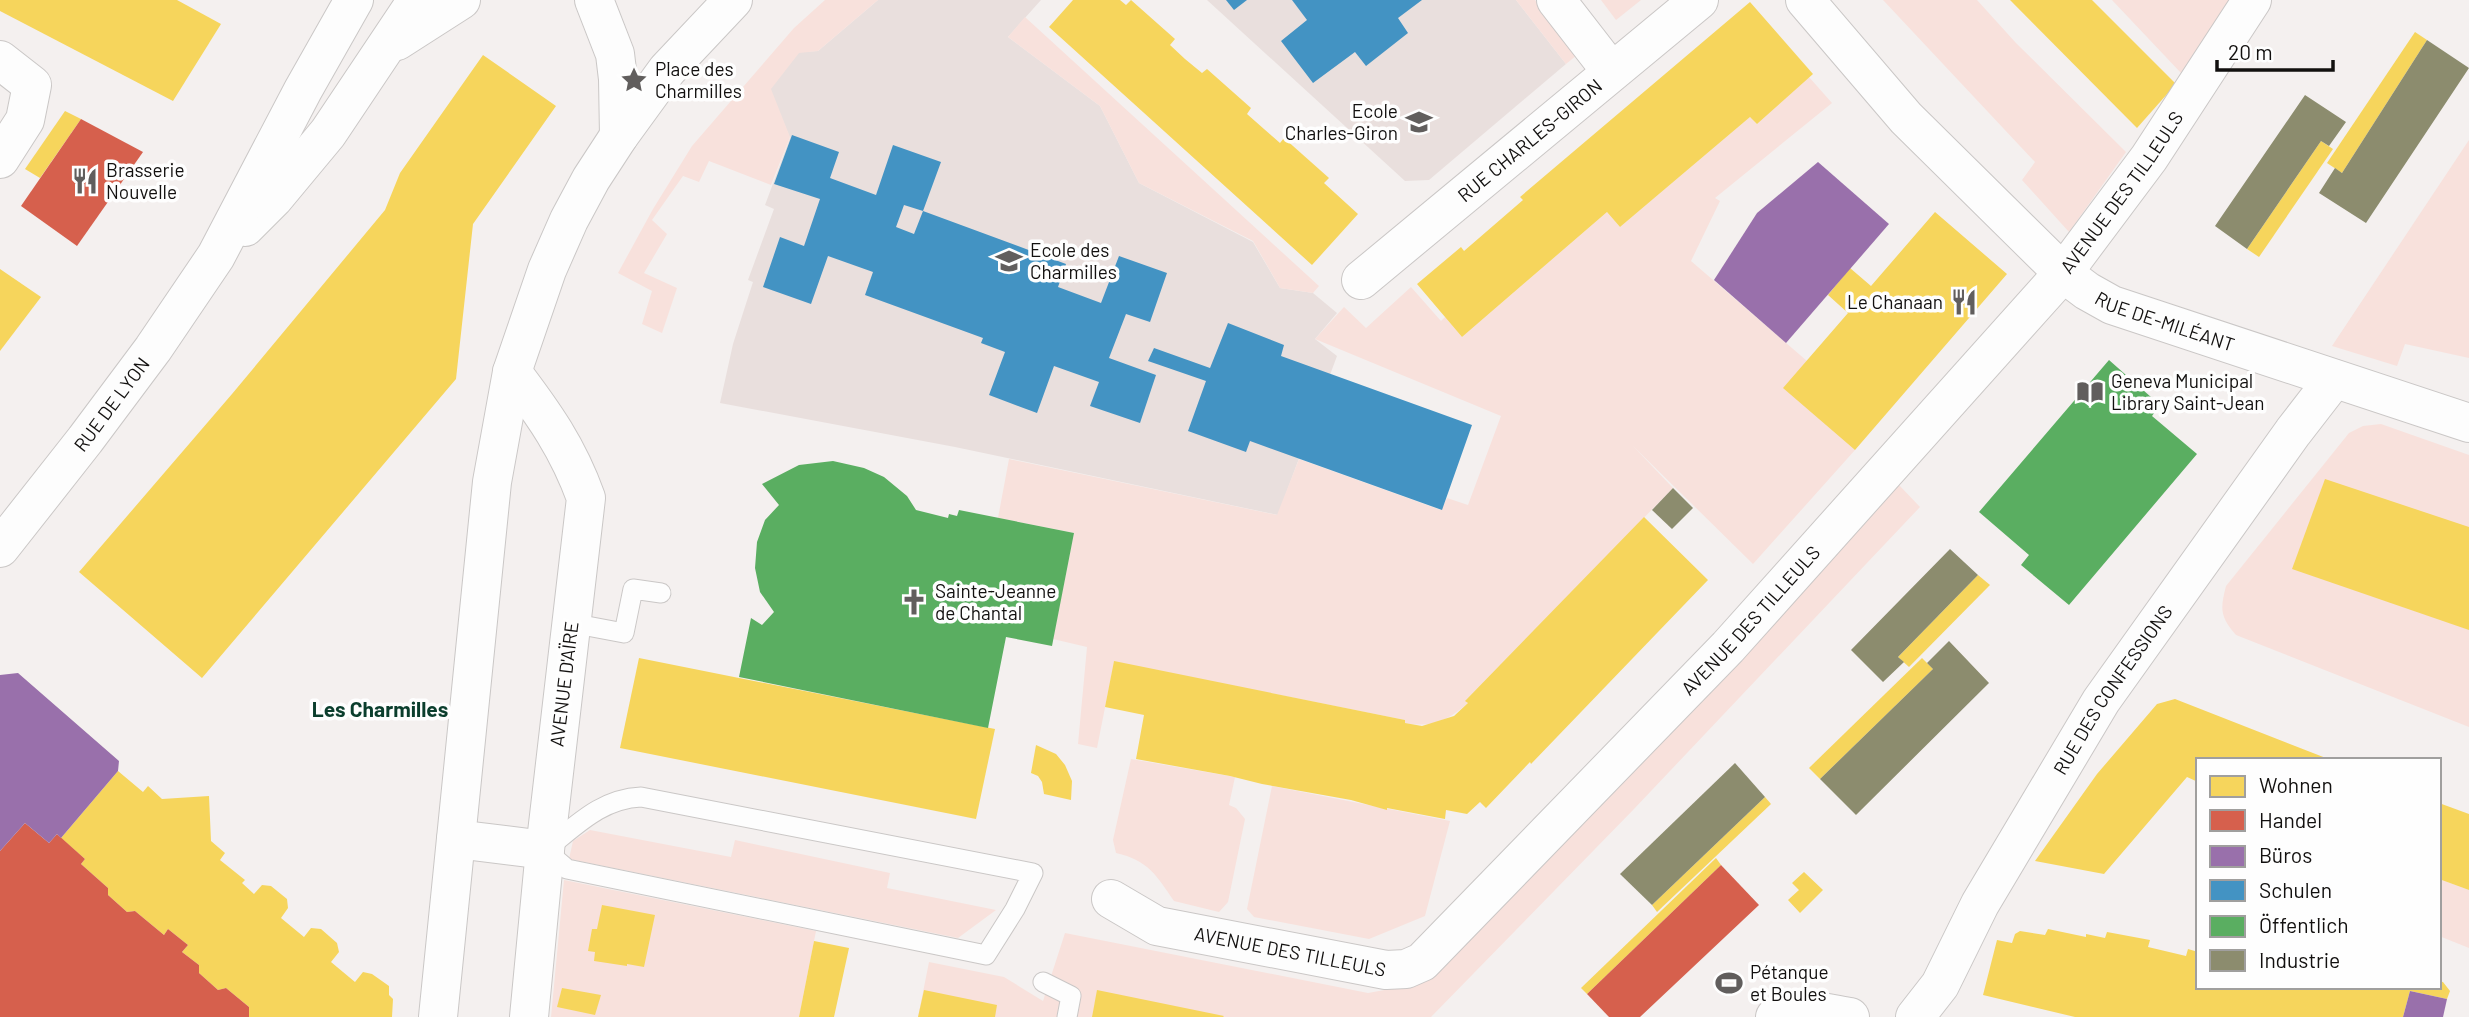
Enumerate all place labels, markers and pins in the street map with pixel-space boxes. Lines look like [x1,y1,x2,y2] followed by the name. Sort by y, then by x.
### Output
[655,57,742,102] place label: Place des Charmilles
[619,65,649,95] place icon: Place des Charmilles
[1285,99,1398,144] place label: Ecole Charles-Giron
[1404,107,1434,137] school or university icon: Ecole Charles-Giron
[106,158,185,203] place label: Brasserie Nouvelle
[70,166,100,196] restaurant icon: Brasserie Nouvelle
[1030,238,1117,283] place label: Ecole des Charmilles
[994,246,1024,276] school or university icon: Ecole des Charmilles
[1949,287,1979,317] restaurant icon: Le Chanaan
[1847,290,1943,313] place label: Le Chanaan
[2111,369,2265,414] place label: Geneva Municipal Library Saint-Jean
[2075,377,2105,407] library icon: Geneva Municipal Library Saint-Jean
[935,579,1056,624] place label: Sainte-Jeanne de Chantal
[899,587,929,617] church icon: Sainte-Jeanne de Chantal
[1750,960,1829,1005] place label: Pétanque et Boules
[1714,968,1744,998] sports icon: Pétanque et Boules

